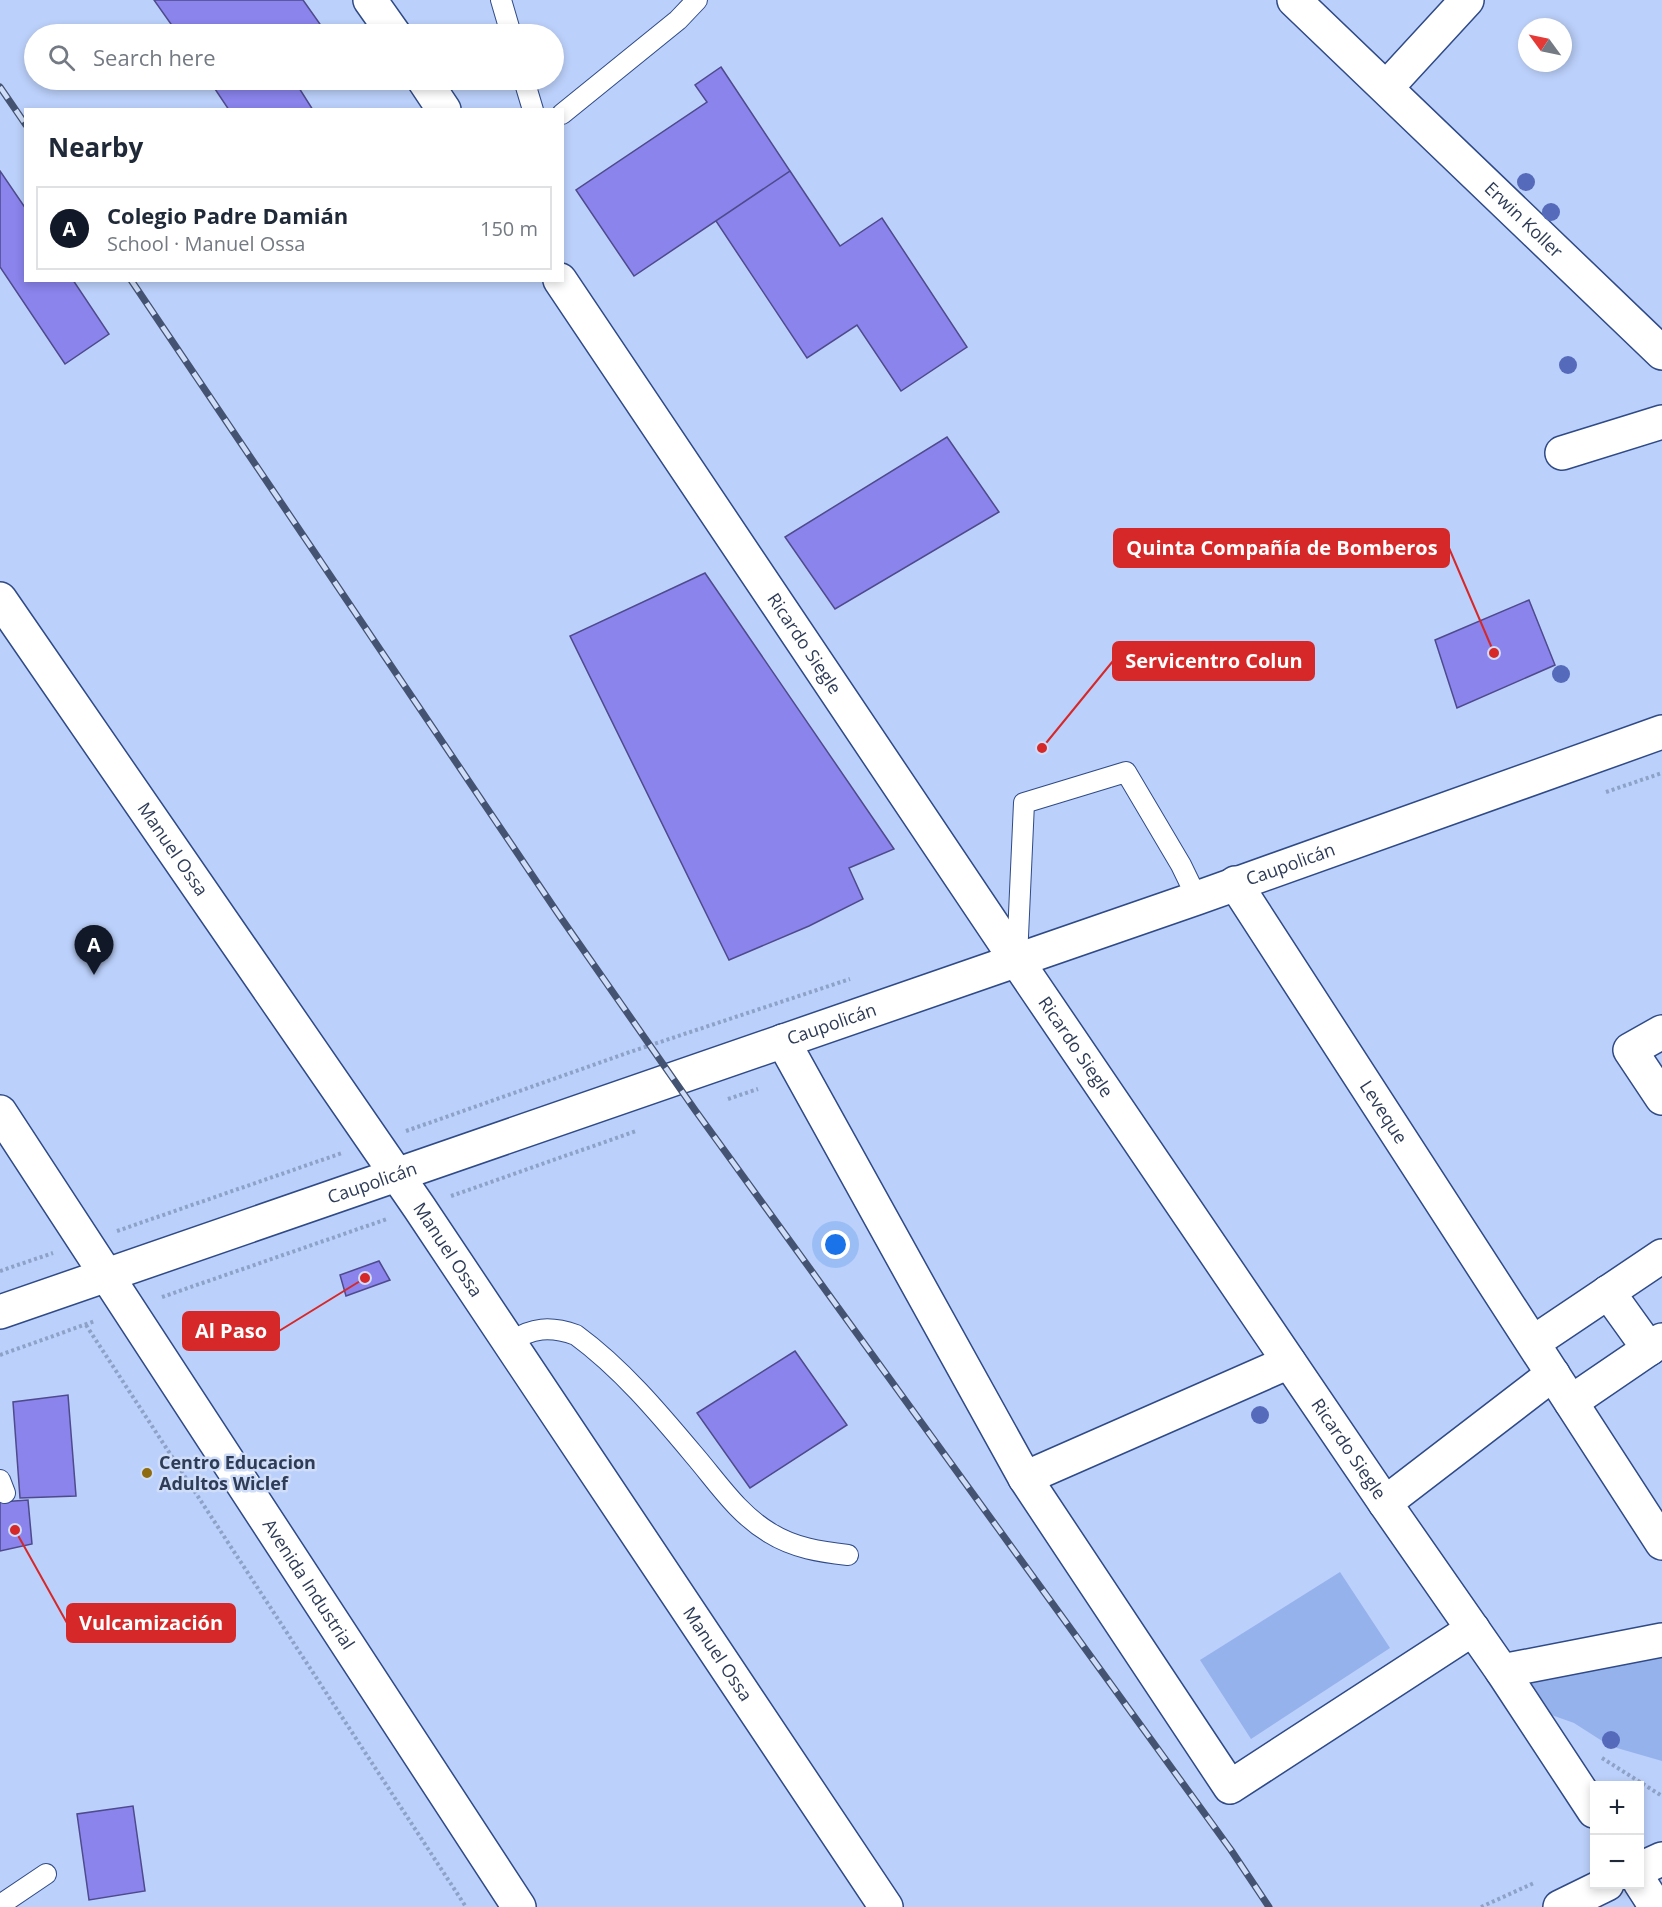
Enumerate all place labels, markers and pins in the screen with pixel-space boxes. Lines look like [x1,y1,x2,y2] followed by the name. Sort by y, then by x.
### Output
[1114,529,1449,567] callout: Quinta Compañía de Bomberos
[1113,642,1314,680] callout: Servicentro Colun
[74,926,113,975] pin: A
[183,1312,279,1350] callout: Al Paso
[159,1450,316,1495] place label: Centro Educacion Adultos Wiclef
[140,1466,154,1480] marker: Centro Educacion Adultos Wiclef
[67,1604,235,1642] callout: Vulcamización

